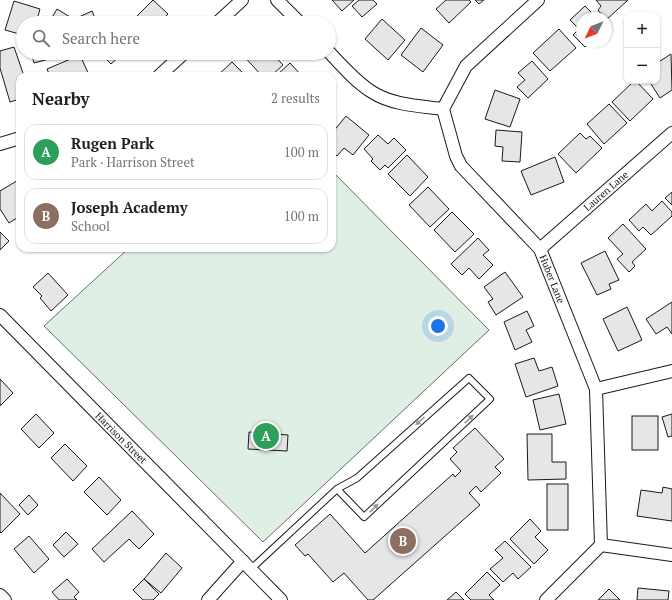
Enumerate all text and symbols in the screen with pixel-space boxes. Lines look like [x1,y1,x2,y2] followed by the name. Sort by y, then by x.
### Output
[576,12,612,48] north arrow
[624,12,660,84] map controls
[624,12,660,48] button: +
[16,16,336,60] search box
[30,27,52,49] icon: search
[62,28,140,48] text: Search here
[624,48,660,84] button: −
[32,87,90,110] text: Nearby
[271,89,320,107] text: 2 results
[71,133,154,153] text: Rugen Park
[41,143,51,161] text: A
[284,143,319,161] text: 100 m
[71,153,195,171] text: Park · Harrison Street
[581,168,631,214] street label: Lauren Lane
[71,197,188,217] text: Joseph Academy
[42,207,50,225] text: B
[284,207,319,225] text: 100 m
[71,217,110,235] text: School
[536,253,568,305] street label: Huber Lane
[428,316,448,336] your location
[92,409,150,467] street label: Harrison Street
[464,414,474,423] one-way arrow
[415,417,426,426] one-way arrow
[253,421,279,451] pin: A
[370,504,379,513] one-way arrow
[390,526,416,556] pin: B

